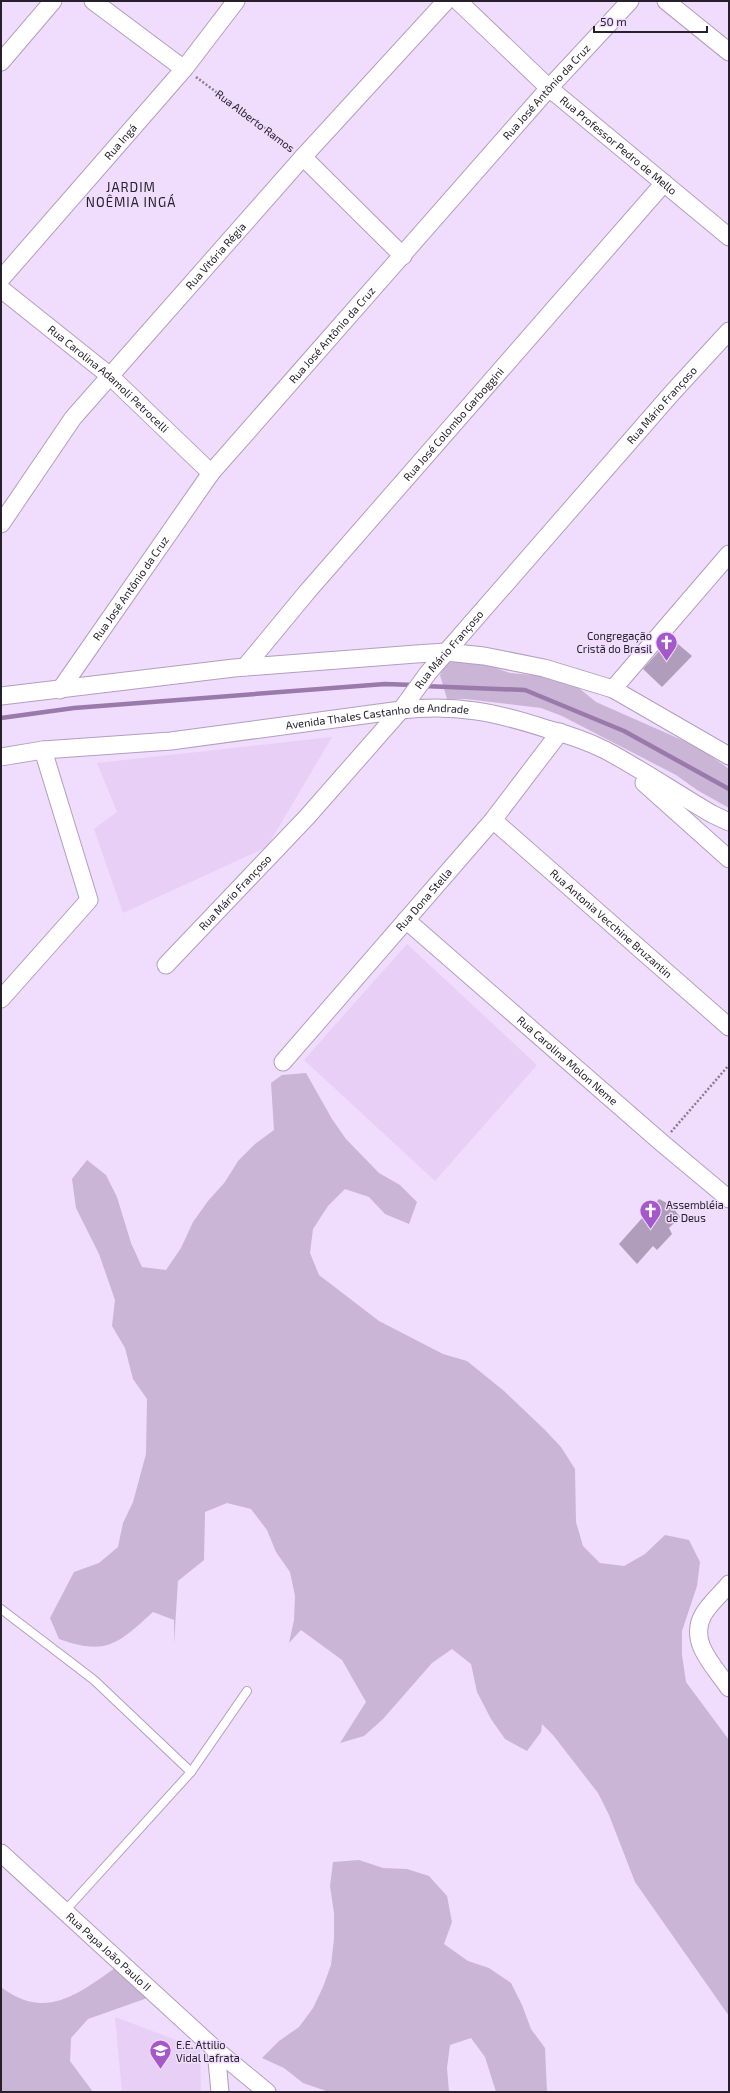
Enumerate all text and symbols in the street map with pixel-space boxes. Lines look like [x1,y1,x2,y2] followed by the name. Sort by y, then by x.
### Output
[594,8,707,34] scale bar
[600,14,627,28] text: 50 m
[500,41,593,142] street label: Rua José Antônio da Cruz
[213,87,298,155] street label: Rua Alberto Ramos
[558,93,680,197] street label: Rua Professor Pedro de Mello
[101,121,139,162] street label: Rua Ingá
[86,179,176,210] district label: JARDIM NOÊMIA INGÁ
[183,220,248,292] street label: Rua Vitória Régia
[286,283,378,386] street label: Rua José Antônio da Cruz
[46,322,172,435] street label: Rua Carolina Adamoli Petrocelli
[624,364,699,446] street label: Rua Mário Françoso
[400,365,506,483] street label: Rua José Colombo Garboggini
[90,533,171,643] street label: Rua José Antônio da Cruz
[412,607,486,691] street label: Rua Mário Françoso
[576,629,653,655] place label: Congregação Cristã do Brasil
[654,629,680,662] church icon: Congregação Cristã do Brasil
[285,701,470,731] street label: Avenida Thales Castanho de Andrade
[196,852,274,933] street label: Rua Mário Françoso
[393,865,454,933] street label: Rua Dona Stella
[548,866,675,980] street label: Rua Antonia Vecchine Bruzantin
[515,1013,621,1107] street label: Rua Carolina Molon Neme
[637,1198,663,1231] church icon: Assembléia de Deus
[666,1198,724,1224] place label: Assembléia de Deus
[64,1909,154,1993] street label: Rua Papa João Paulo II
[147,2038,173,2071] school or university icon: E.E. Attilio Vidal Lafrata
[176,2038,240,2064] place label: E.E. Attilio Vidal Lafrata

